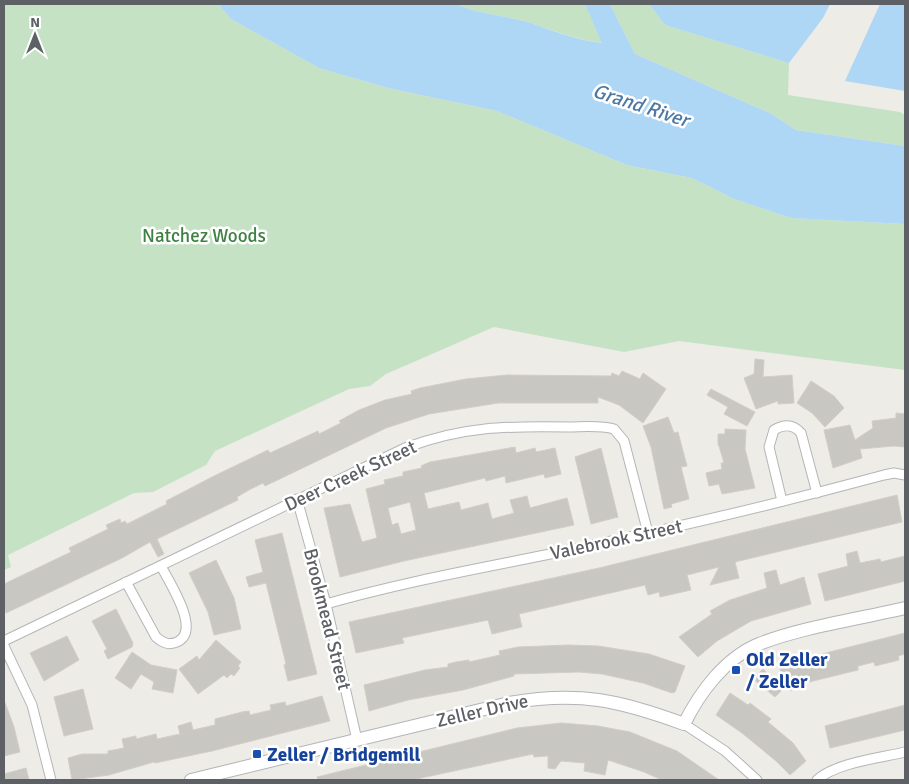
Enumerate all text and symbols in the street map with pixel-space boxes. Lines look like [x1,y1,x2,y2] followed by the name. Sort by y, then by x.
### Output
[10,10,60,60] north arrow
[30,14,40,31] text: N
[590,78,695,134] water label: Grand River
[142,224,266,248] park label: Natchez Woods
[281,435,421,517] street label: Deer Creek Street
[548,514,685,566] street label: Valebrook Street
[298,546,356,693] street label: Brookmead Street
[746,648,828,694] place label: Old Zeller / Zeller
[730,664,742,676] marker: Old Zeller / Zeller
[434,689,531,733] street label: Zeller Drive
[267,743,420,767] place label: Zeller / Bridgemill
[251,748,263,760] marker: Zeller / Bridgemill

